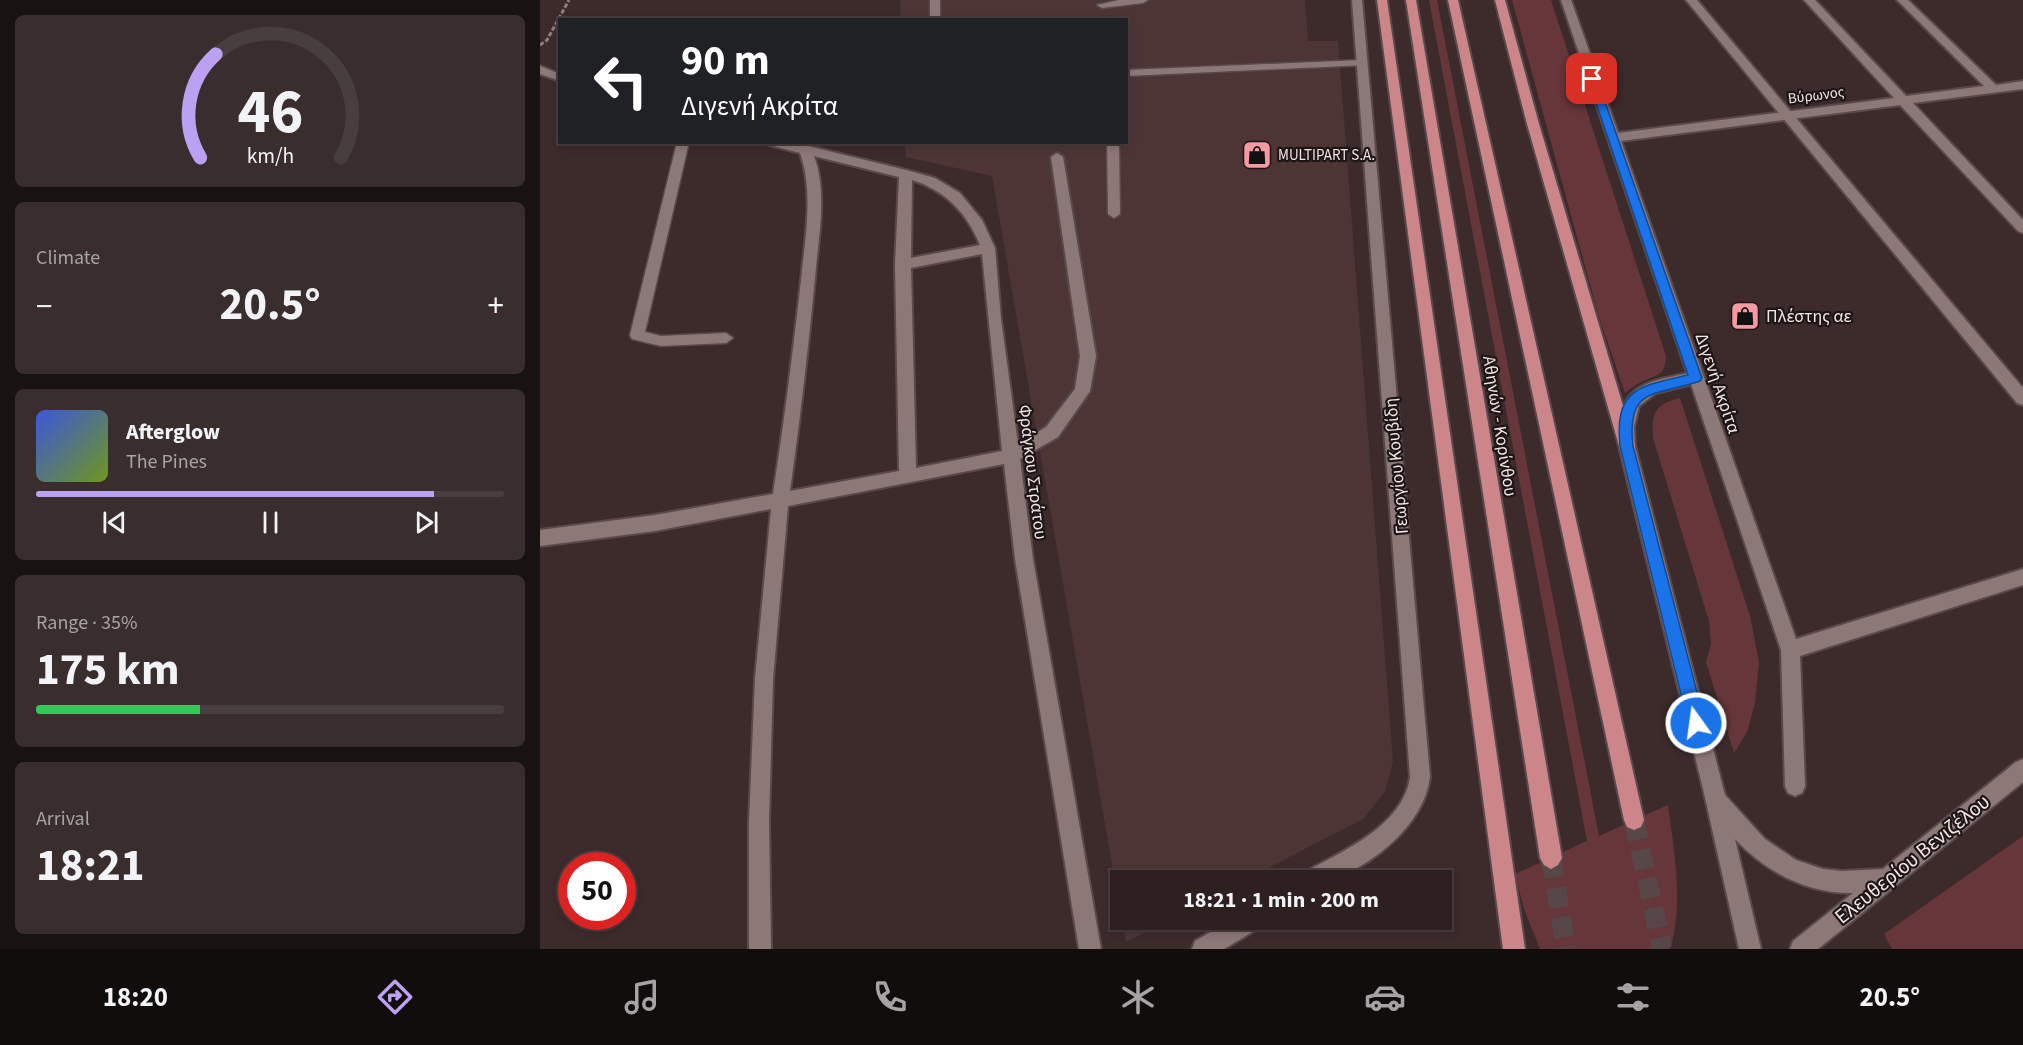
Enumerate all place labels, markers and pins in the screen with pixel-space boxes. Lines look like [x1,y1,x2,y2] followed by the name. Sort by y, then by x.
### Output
[1566,53,1617,104] pin
[1241,139,1273,171] shop icon: MULTIPART S.A.
[1278,145,1375,166] place label: MULTIPART S.A.
[1729,300,1761,332] shop icon: Πλέστης αε
[1766,304,1852,329] place label: Πλέστης αε

